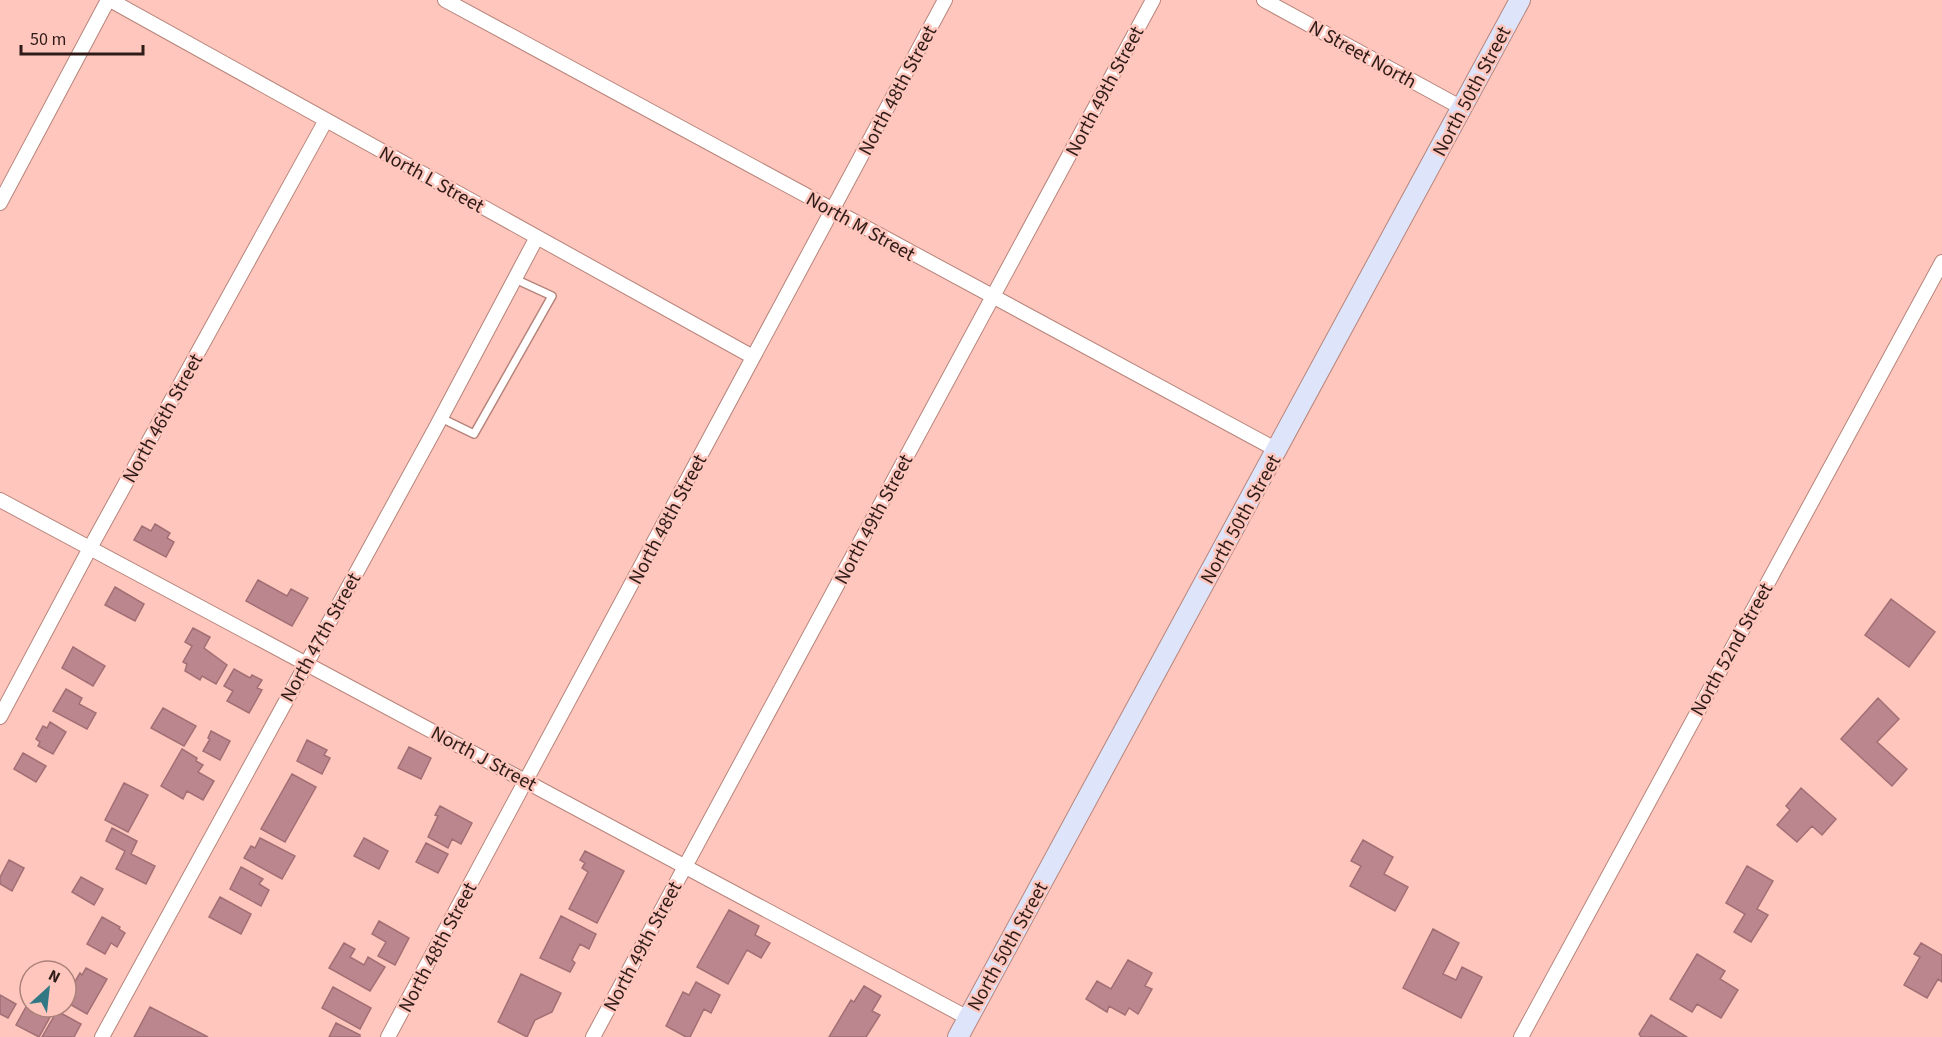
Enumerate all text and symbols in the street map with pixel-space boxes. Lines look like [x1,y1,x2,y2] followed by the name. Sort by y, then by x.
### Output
[1304,14,1422,96] street label: N Street North
[21,18,142,56] scale bar
[852,20,944,161] street label: North 48th Street
[1059,21,1151,162] street label: North 49th Street
[1426,21,1518,162] street label: North 50th Street
[30,27,66,52] text: 50 m
[374,139,489,220] street label: North L Street
[801,185,920,269] street label: North M Street
[116,349,210,488] street label: North 46th Street
[622,449,714,590] street label: North 48th Street
[828,449,920,590] street label: North 49th Street
[1194,450,1288,589] street label: North 50th Street
[274,568,368,707] street label: North 47th Street
[1684,578,1780,721] street label: North 52nd Street
[426,719,542,799] street label: North J Street
[597,876,689,1017] street label: North 49th Street
[392,877,484,1018] street label: North 48th Street
[961,877,1055,1016] street label: North 50th Street
[18,959,78,1019] north arrow
[45,964,64,989] text: N

